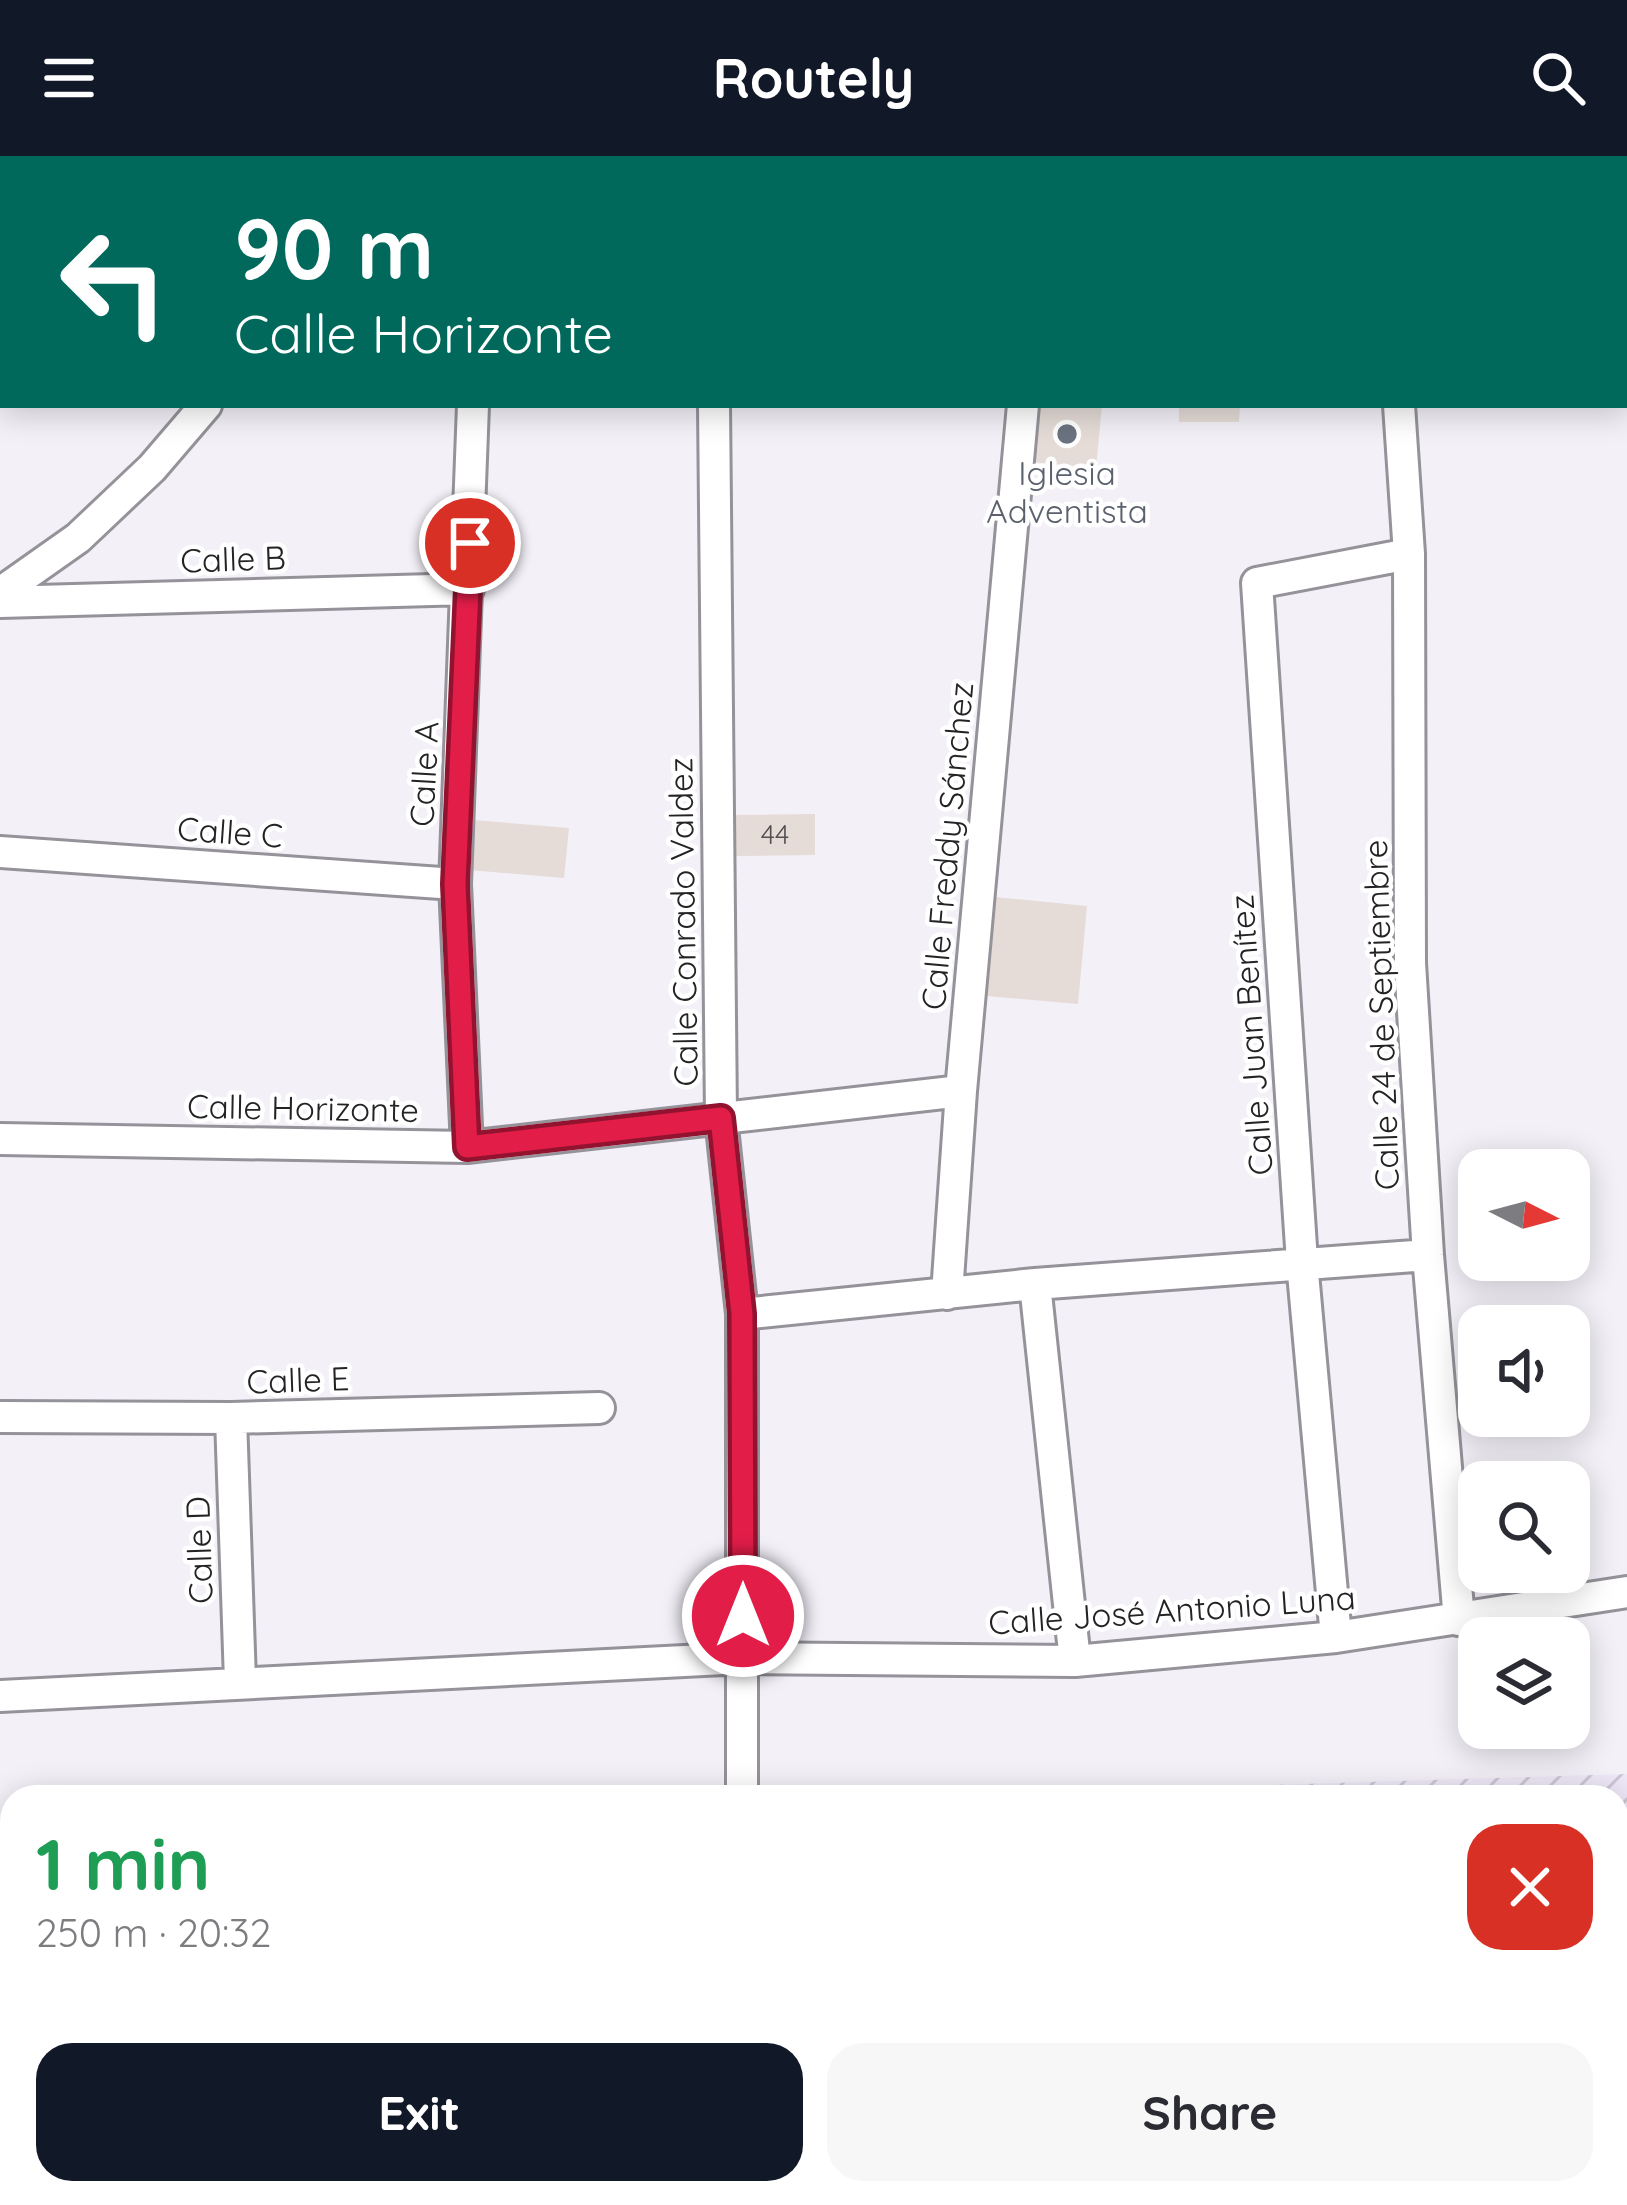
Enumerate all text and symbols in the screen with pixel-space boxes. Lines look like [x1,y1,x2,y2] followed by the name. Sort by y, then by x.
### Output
[713,44,914,112] text: Routely
[36,45,102,111] icon: menu
[1525,45,1591,111] icon: search
[234,195,434,300] text: 90 m
[36,204,192,360] icon: left
[234,299,613,367] text: Calle Horizonte
[1054,421,1080,447] marker: Iglesia Adventista
[986,452,1148,531] place label: Iglesia Adventista
[419,492,521,594] pin
[437,510,503,576] icon: arrive
[180,536,286,581] street label: Calle B
[912,680,981,1011] street label: Calle Freddy Sánchez
[400,720,447,828] street label: Calle A
[659,757,706,1087] street label: Calle Conrado Valdez
[176,807,284,856] street label: Calle C
[761,817,789,851] house number: 44
[1354,839,1407,1191] street label: Calle 24 de Septiembre
[1220,893,1281,1177] street label: Calle Juan Benítez
[187,1085,419,1130] street label: Calle Horizonte
[1458,1149,1590,1281] north arrow
[1458,1149,1590,1749] map controls
[1458,1305,1590,1437] button: sound
[246,1357,350,1402] street label: Calle E
[1458,1461,1590,1593] button: search
[176,1495,221,1605] street label: Calle D
[680,1553,806,1679] position arrow
[987,1576,1357,1643] street label: Calle José Antonio Luna
[1458,1617,1590,1749] button: layers
[36,1818,210,1908] text: 1 min
[1467,1824,1593,1950] button: close
[36,1908,271,1957] text: 250 m · 20:32
[36,2043,803,2181] button: Exit
[827,2043,1593,2181] button: Share

